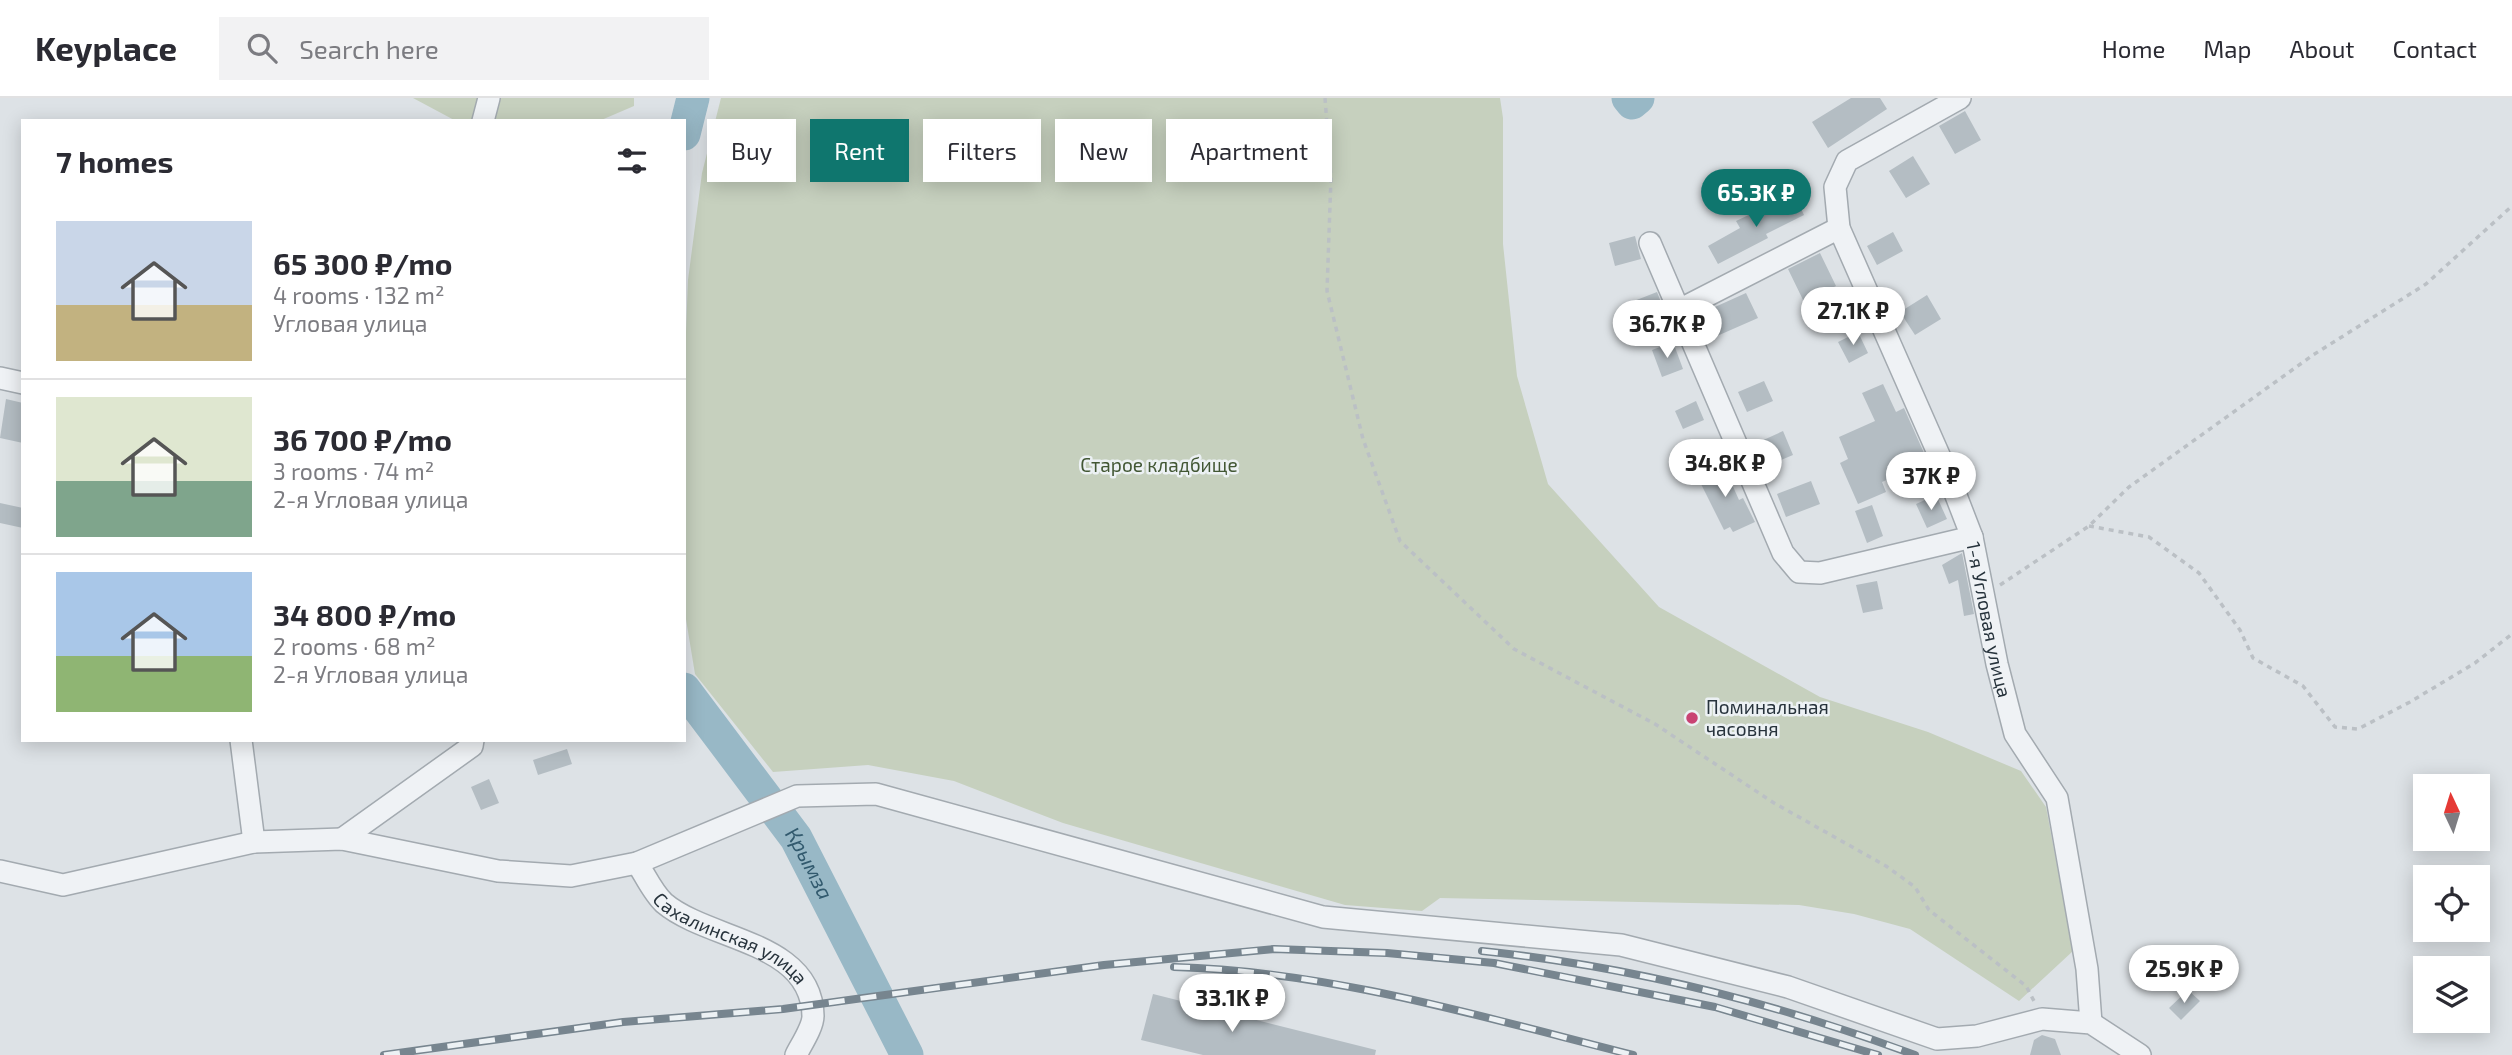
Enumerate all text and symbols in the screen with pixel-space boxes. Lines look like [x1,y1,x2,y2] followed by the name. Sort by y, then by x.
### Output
[219,17,709,80] search box
[35,28,177,68] text: Keyplace
[243,29,281,67] icon: search
[299,33,439,64] text: Search here
[2102,34,2165,63] text: Home
[2203,34,2251,63] text: Map
[2289,34,2355,63] text: About
[2393,34,2477,63] text: Contact
[707,119,796,182] chip: Buy
[810,119,909,182] chip: Rent
[923,119,1041,182] chip: Filters
[1055,119,1152,182] chip: New
[1166,119,1332,182] chip: Apartment
[613,142,651,180] icon: filters
[56,143,173,179] text: 7 homes
[1691,170,1821,229] pin: 65.3K ₽
[1717,178,1795,206] text: 65.3K ₽
[273,245,453,281] text: 65 300 ₽/mo
[112,249,196,333] icon: home
[273,281,445,309] text: 4 rooms · 132 m²
[1788,288,1918,347] pin: 27.1K ₽
[1817,296,1889,324] text: 27.1K ₽
[1602,300,1732,360] pin: 36.7K ₽
[273,309,428,337] text: Угловая улица
[1629,309,1705,337] text: 36.7K ₽
[273,421,452,457] text: 36 700 ₽/mo
[112,425,196,509] icon: home
[1660,440,1790,499] pin: 34.8K ₽
[1685,448,1765,476] text: 34.8K ₽
[1882,452,1980,512] pin: 37K ₽
[1080,453,1238,476] park label: Старое кладбище
[273,457,434,485] text: 3 rooms · 74 m²
[1902,461,1960,489] text: 37K ₽
[273,485,468,513] text: 2-я Угловая улица
[1962,540,2017,700] street label: 1-я Угловая улица
[273,596,456,632] text: 34 800 ₽/mo
[112,600,196,684] icon: home
[273,632,436,660] text: 2 rooms · 68 m²
[273,660,468,688] text: 2-я Угловая улица
[1706,695,1829,740] place label: Поминальная часовня
[1684,710,1700,726] marker: Поминальная часовня
[2413,774,2490,850] north arrow
[2413,774,2490,1033] map controls
[781,821,839,903] water label: Крымза
[2413,865,2490,942] button: locate
[649,887,813,988] street label: Сахалинская улица
[2119,946,2249,1005] pin: 25.9K ₽
[2145,954,2223,982] text: 25.9K ₽
[2413,956,2490,1033] button: layers
[1167,974,1297,1034] pin: 33.1K ₽
[1195,983,1269,1011] text: 33.1K ₽

